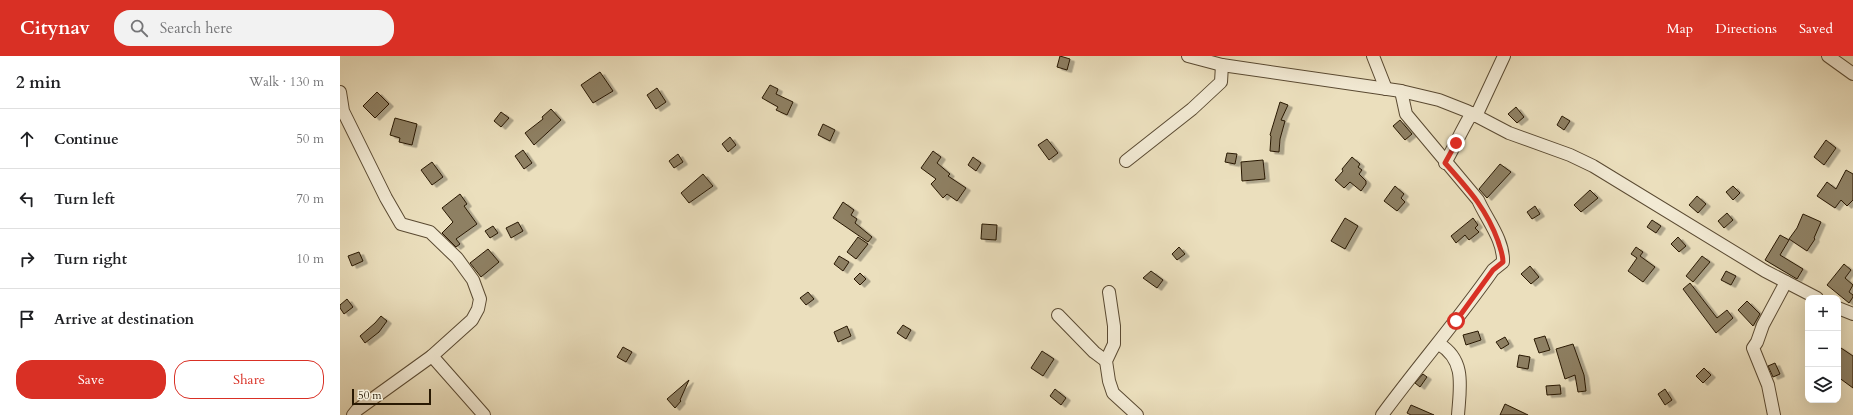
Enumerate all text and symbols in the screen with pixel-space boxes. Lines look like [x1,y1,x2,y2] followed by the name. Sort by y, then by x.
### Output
[114,10,394,46] search box
[20,15,90,41] text: Citynav
[128,17,150,39] icon: search
[160,18,233,38] text: Search here
[1667,19,1693,38] text: Map
[1715,19,1777,38] text: Directions
[1799,19,1833,38] text: Saved
[16,71,61,94] text: 2 min
[249,73,324,91] text: Walk · 130 m
[16,128,38,150] icon: ahead
[54,129,119,149] text: Continue
[296,130,324,148] text: 50 m
[1447,134,1465,152] route end
[16,188,38,210] icon: left
[54,189,115,209] text: Turn left
[296,190,324,208] text: 70 m
[16,248,38,270] icon: right
[54,249,127,269] text: Turn right
[296,250,324,268] text: 10 m
[1805,295,1841,403] map controls
[1805,295,1841,331] button: +
[16,308,38,330] icon: arrive
[54,309,194,329] text: Arrive at destination
[1447,312,1465,330] route start
[1805,331,1841,367] button: −
[16,360,166,399] button: Save
[174,360,324,399] button: Share
[1805,367,1841,403] button: layers
[352,387,431,406] scale bar
[358,388,382,403] text: 50 m

